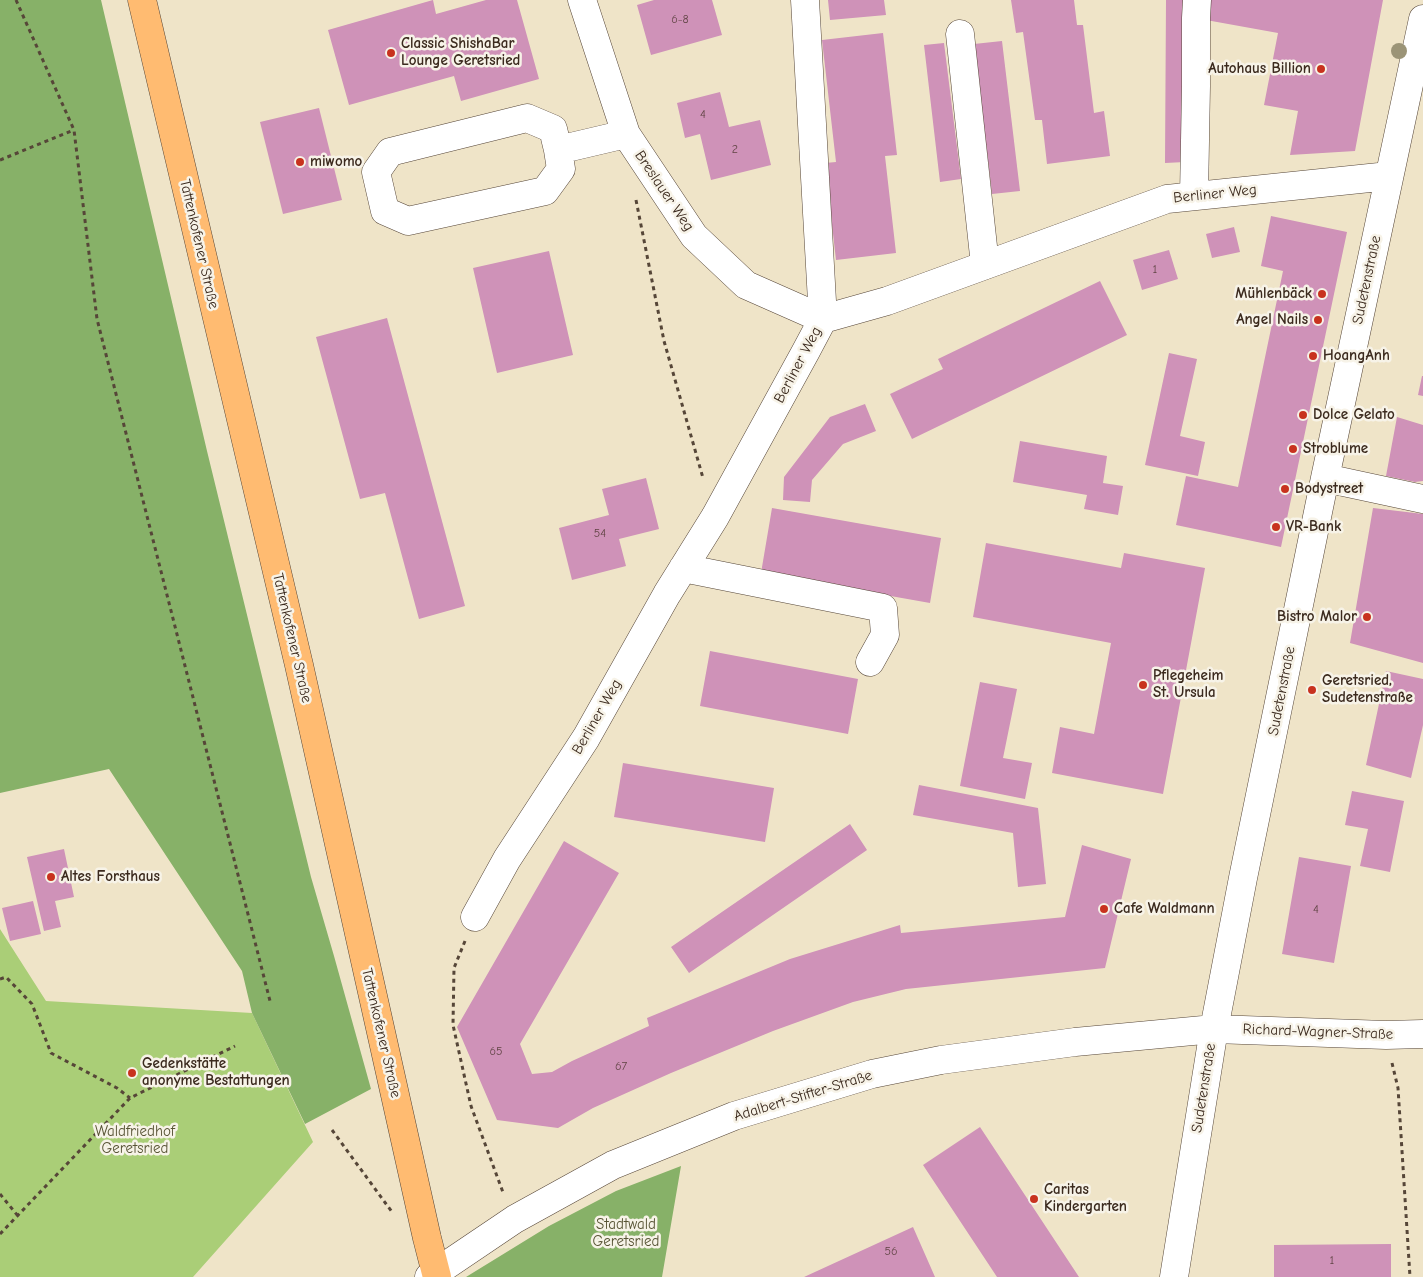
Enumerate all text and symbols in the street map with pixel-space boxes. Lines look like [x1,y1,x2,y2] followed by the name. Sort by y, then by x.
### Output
[671,13,689,27] house number: 6-8
[401,35,520,70] place label: Classic ShishaBar Lounge Geretsried
[385,47,397,59] marker: Classic ShishaBar Lounge Geretsried
[1208,60,1311,78] place label: Autohaus Billion
[1315,63,1327,75] marker: Autohaus Billion
[700,108,706,122] house number: 4
[732,143,738,157] house number: 2
[630,147,698,235] street label: Breslauer Weg
[310,153,362,171] place label: miwomo
[294,156,306,168] marker: miwomo
[175,177,223,311] street label: Tattenkofener Straße
[1172,181,1258,207] street label: Berliner Weg
[1349,234,1385,326] street label: Sudetenstraße
[1153,263,1157,277] house number: 1
[1235,285,1312,303] place label: Mühlenbäck
[1316,288,1328,300] marker: Mühlenbäck
[1236,311,1308,329] place label: Angel Nails
[1312,314,1324,326] marker: Angel Nails
[770,324,826,406] street label: Berliner Weg
[1323,347,1390,365] place label: HoangAnh
[1307,350,1319,362] marker: HoangAnh
[1313,406,1395,424] place label: Dolce Gelato
[1297,409,1309,421] marker: Dolce Gelato
[1303,440,1368,458] place label: Stroblume
[1287,443,1299,455] marker: Stroblume
[1295,480,1363,498] place label: Bodystreet
[1279,483,1291,495] marker: Bodystreet
[1286,518,1341,536] place label: VR-Bank
[1270,521,1282,533] marker: VR-Bank
[594,527,606,541] house number: 54
[268,571,316,705] street label: Tattenkofener Straße
[1277,608,1357,626] place label: Bistro Malor
[1361,611,1373,623] marker: Bistro Malor
[1265,645,1299,737] street label: Sudetenstraße
[1153,667,1223,702] place label: Pflegeheim St. Ursula
[1322,672,1413,707] place label: Geretsried, Sudetenstraße
[568,676,626,758] street label: Berliner Weg
[1137,679,1149,691] marker: Pflegeheim St. Ursula
[1306,684,1318,696] marker: Geretsried, Sudetenstraße
[61,868,160,886] place label: Altes Forsthaus
[45,871,57,883] marker: Altes Forsthaus
[1114,900,1215,918] place label: Cafe Waldmann
[1098,903,1110,915] marker: Cafe Waldmann
[1313,903,1319,917] house number: 4
[357,966,405,1100] street label: Tattenkofener Straße
[1242,1020,1394,1044] street label: Richard-Wagner-Straße
[1188,1042,1220,1134] street label: Sudetenstraße
[489,1045,503,1059] house number: 65
[142,1055,290,1090] place label: Gedenkstätte anonyme Bestattungen
[615,1060,627,1074] house number: 67
[732,1066,874,1126] street label: Adalbert-Stifter-Straße
[126,1067,138,1079] marker: Gedenkstätte anonyme Bestattungen
[95,1123,175,1158] park label: Waldfriedhof Geretsried
[1044,1181,1127,1216] place label: Caritas Kindergarten
[1028,1193,1040,1205] marker: Caritas Kindergarten
[593,1216,659,1251] park label: Stadtwald Geretsried
[884,1245,898,1259] house number: 56
[1330,1254,1334,1268] house number: 1

